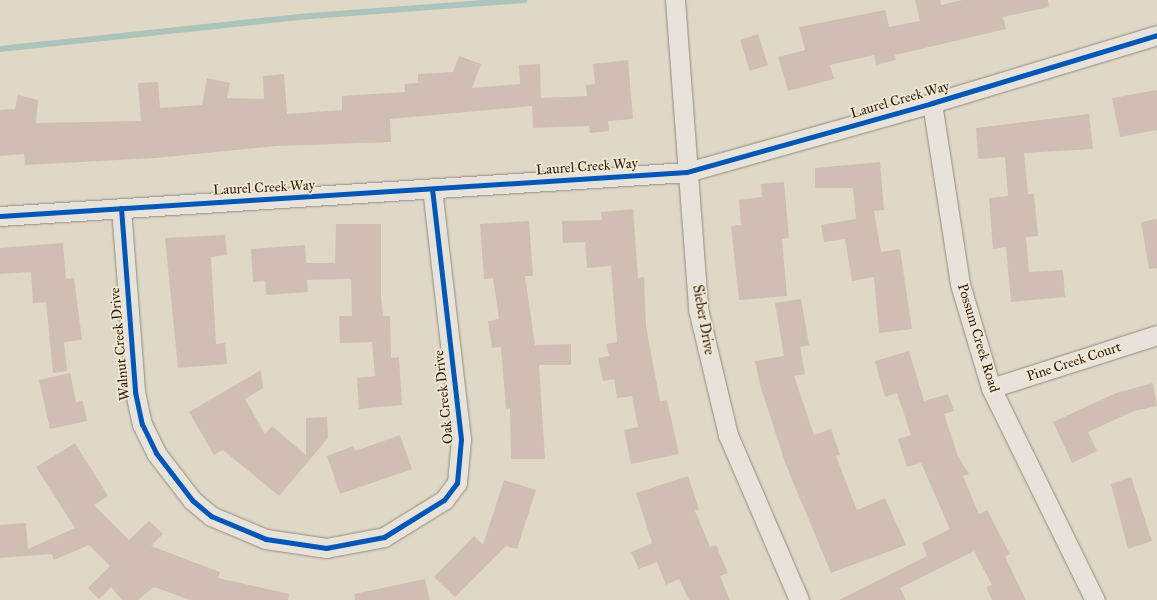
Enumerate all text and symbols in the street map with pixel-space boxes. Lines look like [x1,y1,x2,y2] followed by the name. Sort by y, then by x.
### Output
[849,78,951,122] street label: Laurel Creek Way
[535,155,639,179] street label: Laurel Creek Way
[213,177,315,199] street label: Laurel Creek Way
[953,282,1003,394] street label: Possum Creek Road
[689,284,717,356] street label: Sieber Drive
[107,287,133,401] street label: Walnut Creek Drive
[1025,339,1123,385] street label: Pine Creek Court
[431,349,457,445] street label: Oak Creek Drive

